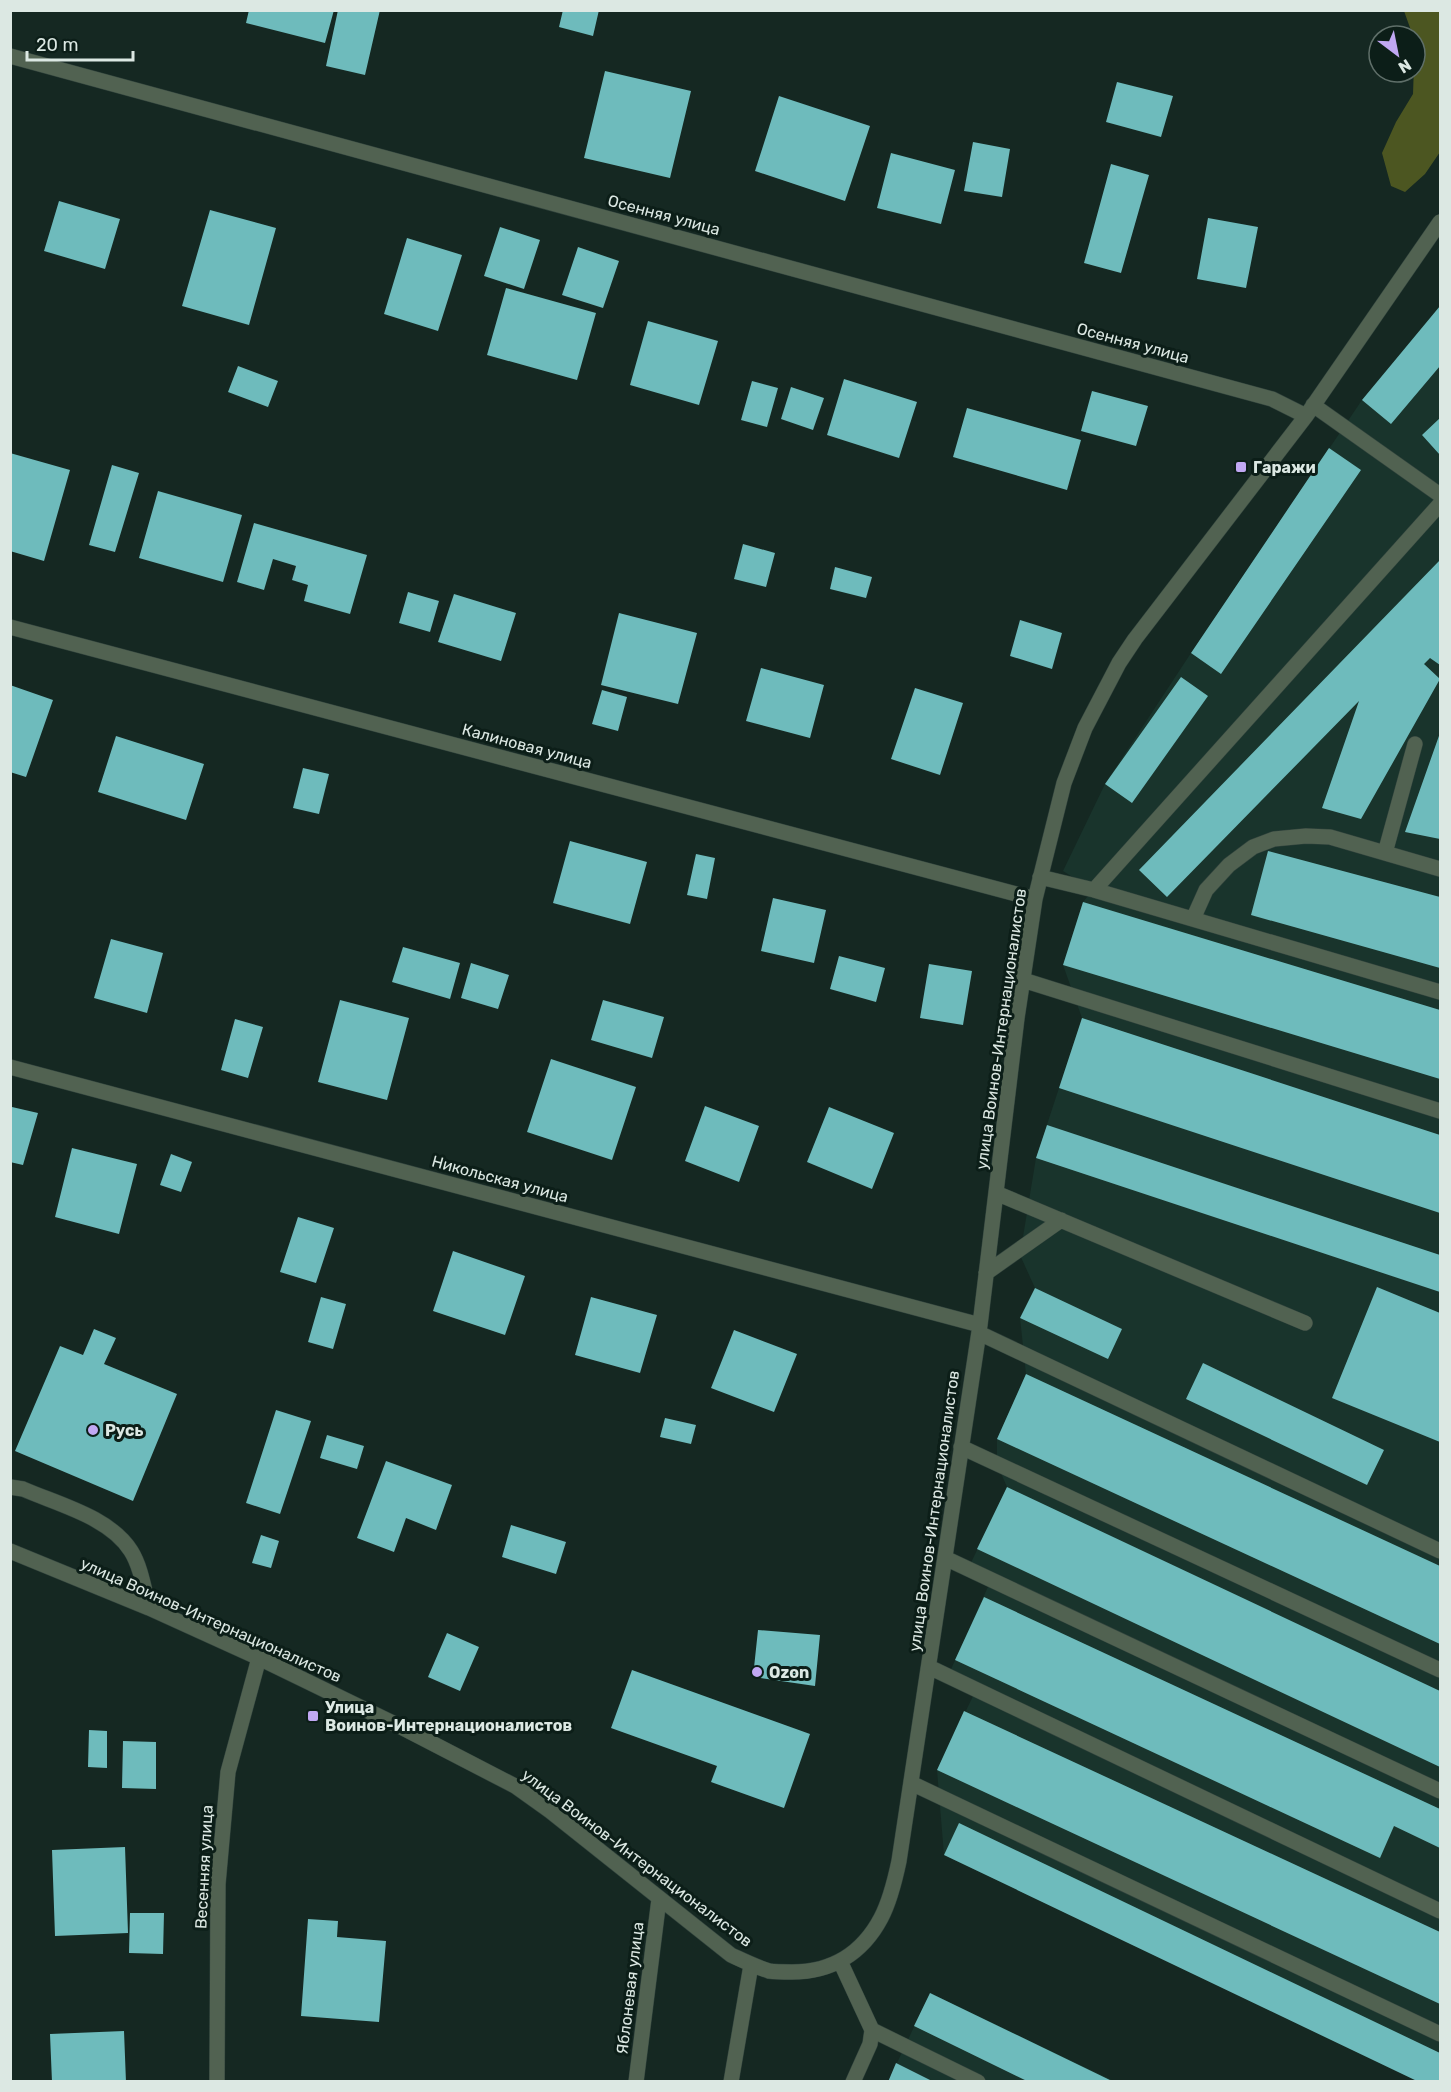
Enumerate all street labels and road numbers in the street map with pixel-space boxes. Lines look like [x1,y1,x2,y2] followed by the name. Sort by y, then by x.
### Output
[606,191,722,239] street label: Осенняя улица
[1075,319,1191,367] street label: Осенняя улица
[460,720,594,772] street label: Калиновая улица
[972,887,1030,1171] street label: улица Воинов-Интернационалистов
[430,1152,570,1206] street label: Никольская улица
[905,1369,963,1653] street label: улица Воинов-Интернационалистов
[78,1554,344,1686] street label: улица Воинов-Интернационалистов
[518,1765,756,1951] street label: улица Воинов-Интернационалистов
[191,1804,217,1930] street label: Весенняя улица
[612,1921,648,2055] street label: Яблоневая улица

